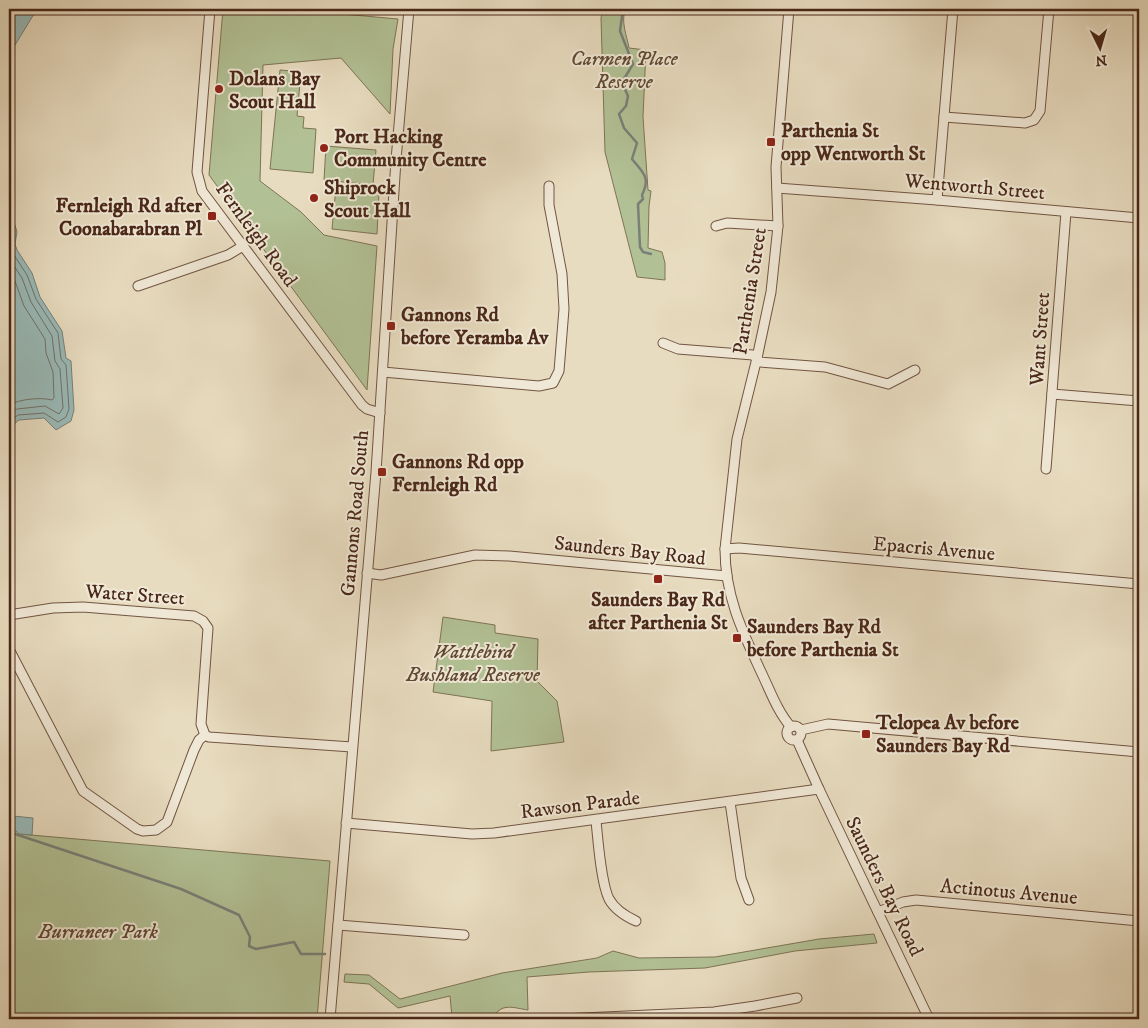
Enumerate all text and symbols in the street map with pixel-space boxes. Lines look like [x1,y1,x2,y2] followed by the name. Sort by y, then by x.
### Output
[1076,22,1126,72] north arrow
[570,47,679,95] park label: Carmen Place Reserve
[1094,50,1108,69] text: N
[229,67,321,115] place label: Dolans Bay Scout Hall
[213,83,225,95] marker: Dolans Bay Scout Hall
[781,119,926,167] place label: Parthenia St opp Wentworth St
[334,125,487,173] place label: Port Hacking Community Centre
[765,136,777,148] marker: Parthenia St opp Wentworth St
[318,142,330,154] marker: Port Hacking Community Centre
[903,169,1046,206] street label: Wentworth Street
[324,176,411,224] place label: Shiprock Scout Hall
[209,178,302,292] street label: Fernleigh Road
[308,192,320,204] marker: Shiprock Scout Hall
[56,194,203,242] place label: Fernleigh Rd after Coonabarabran Pl
[206,210,218,222] marker: Fernleigh Rd after Coonabarabran Pl
[728,226,773,357] street label: Parthenia Street
[1025,291,1056,388] street label: Want Street
[400,303,550,351] place label: Gannons Rd before Yeramba Av
[385,320,397,332] marker: Gannons Rd before Yeramba Av
[336,428,375,597] street label: Gannons Road South
[392,450,524,498] place label: Gannons Rd opp Fernleigh Rd
[376,466,388,478] marker: Gannons Rd opp Fernleigh Rd
[553,531,707,572] street label: Saunders Bay Road
[872,532,996,567] street label: Epacris Avenue
[652,573,664,585] marker: Saunders Bay Rd after Parthenia St
[83,579,185,611] street label: Water Street
[588,588,728,636] place label: Saunders Bay Rd after Parthenia St
[746,615,899,663] place label: Saunders Bay Rd before Parthenia St
[731,632,743,644] marker: Saunders Bay Rd before Parthenia St
[405,640,541,688] park label: Wattlebird Bushland Reserve
[875,711,1020,759] place label: Telopea Av before Saunders Bay Rd
[860,728,872,740] marker: Telopea Av before Saunders Bay Rd
[519,786,641,825] street label: Rawson Parade
[839,813,928,960] street label: Saunders Bay Road
[939,874,1079,911] street label: Actinotus Avenue
[37,920,158,945] park label: Burraneer Park

